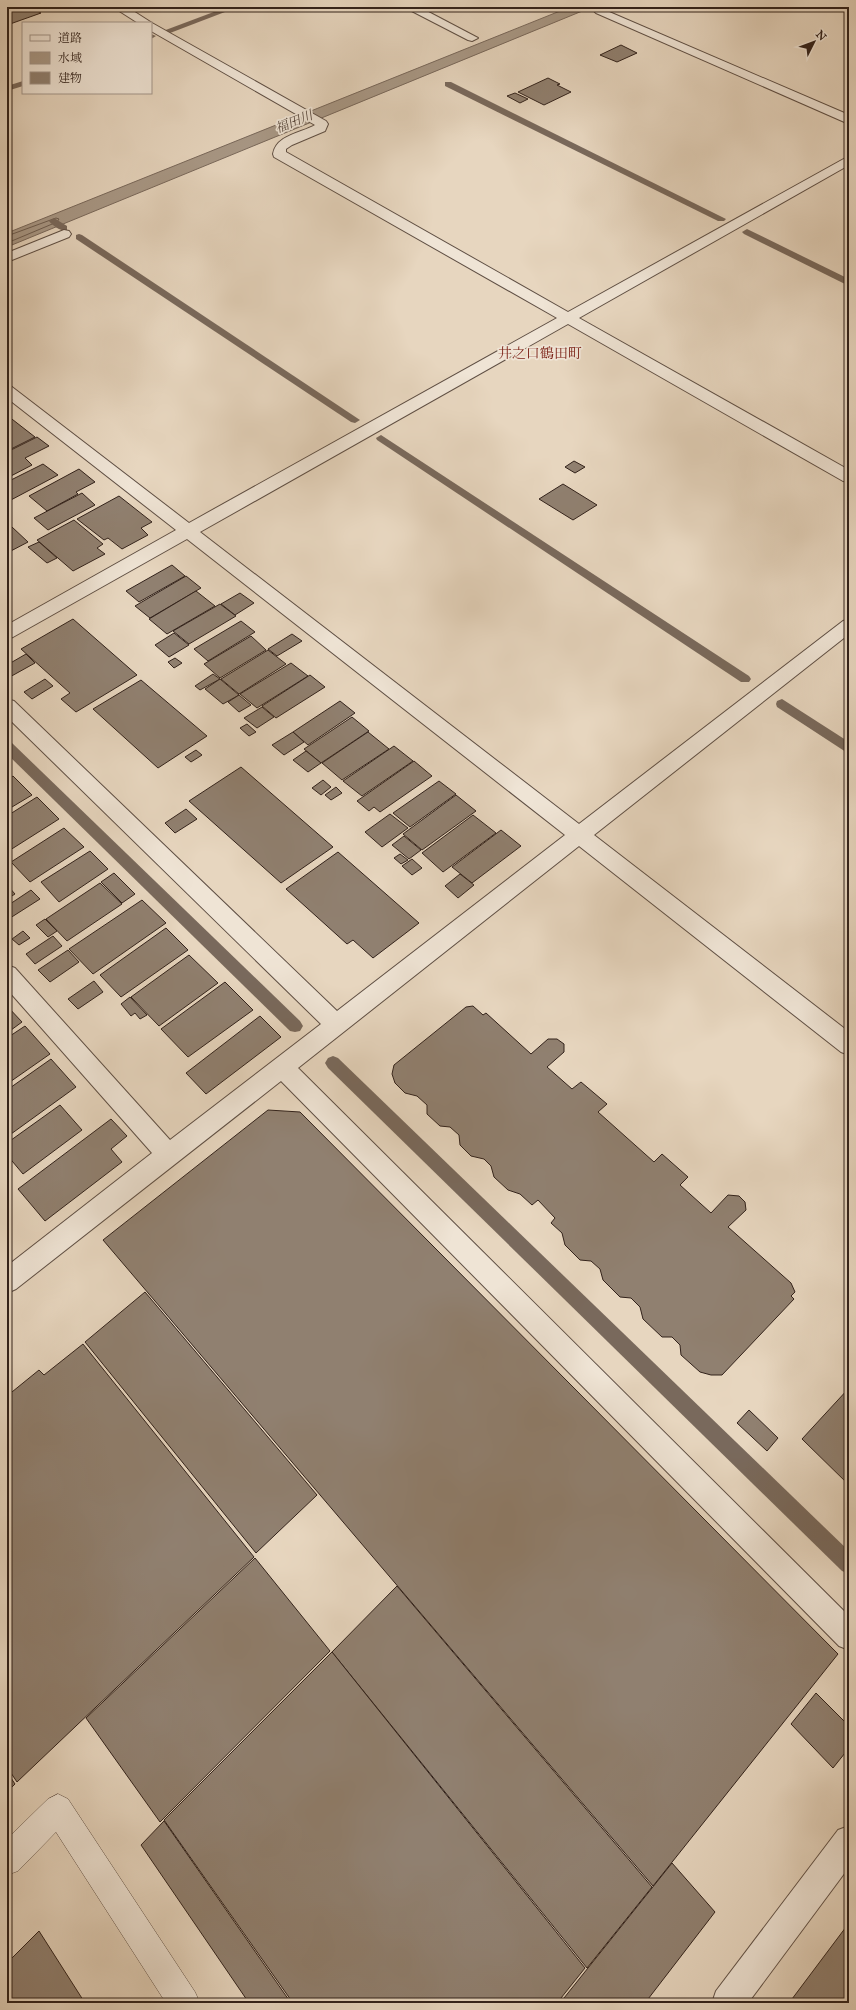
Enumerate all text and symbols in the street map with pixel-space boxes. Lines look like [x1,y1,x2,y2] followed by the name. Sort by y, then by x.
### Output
[22,22,152,94] legend
[794,22,834,62] north arrow
[813,28,829,44] text: N
[58,31,82,45] text: 道路
[58,51,82,65] text: 水域
[58,71,82,85] text: 建物
[273,107,317,137] water label: 福田川
[498,345,582,362] district label: 井之口鶴田町

